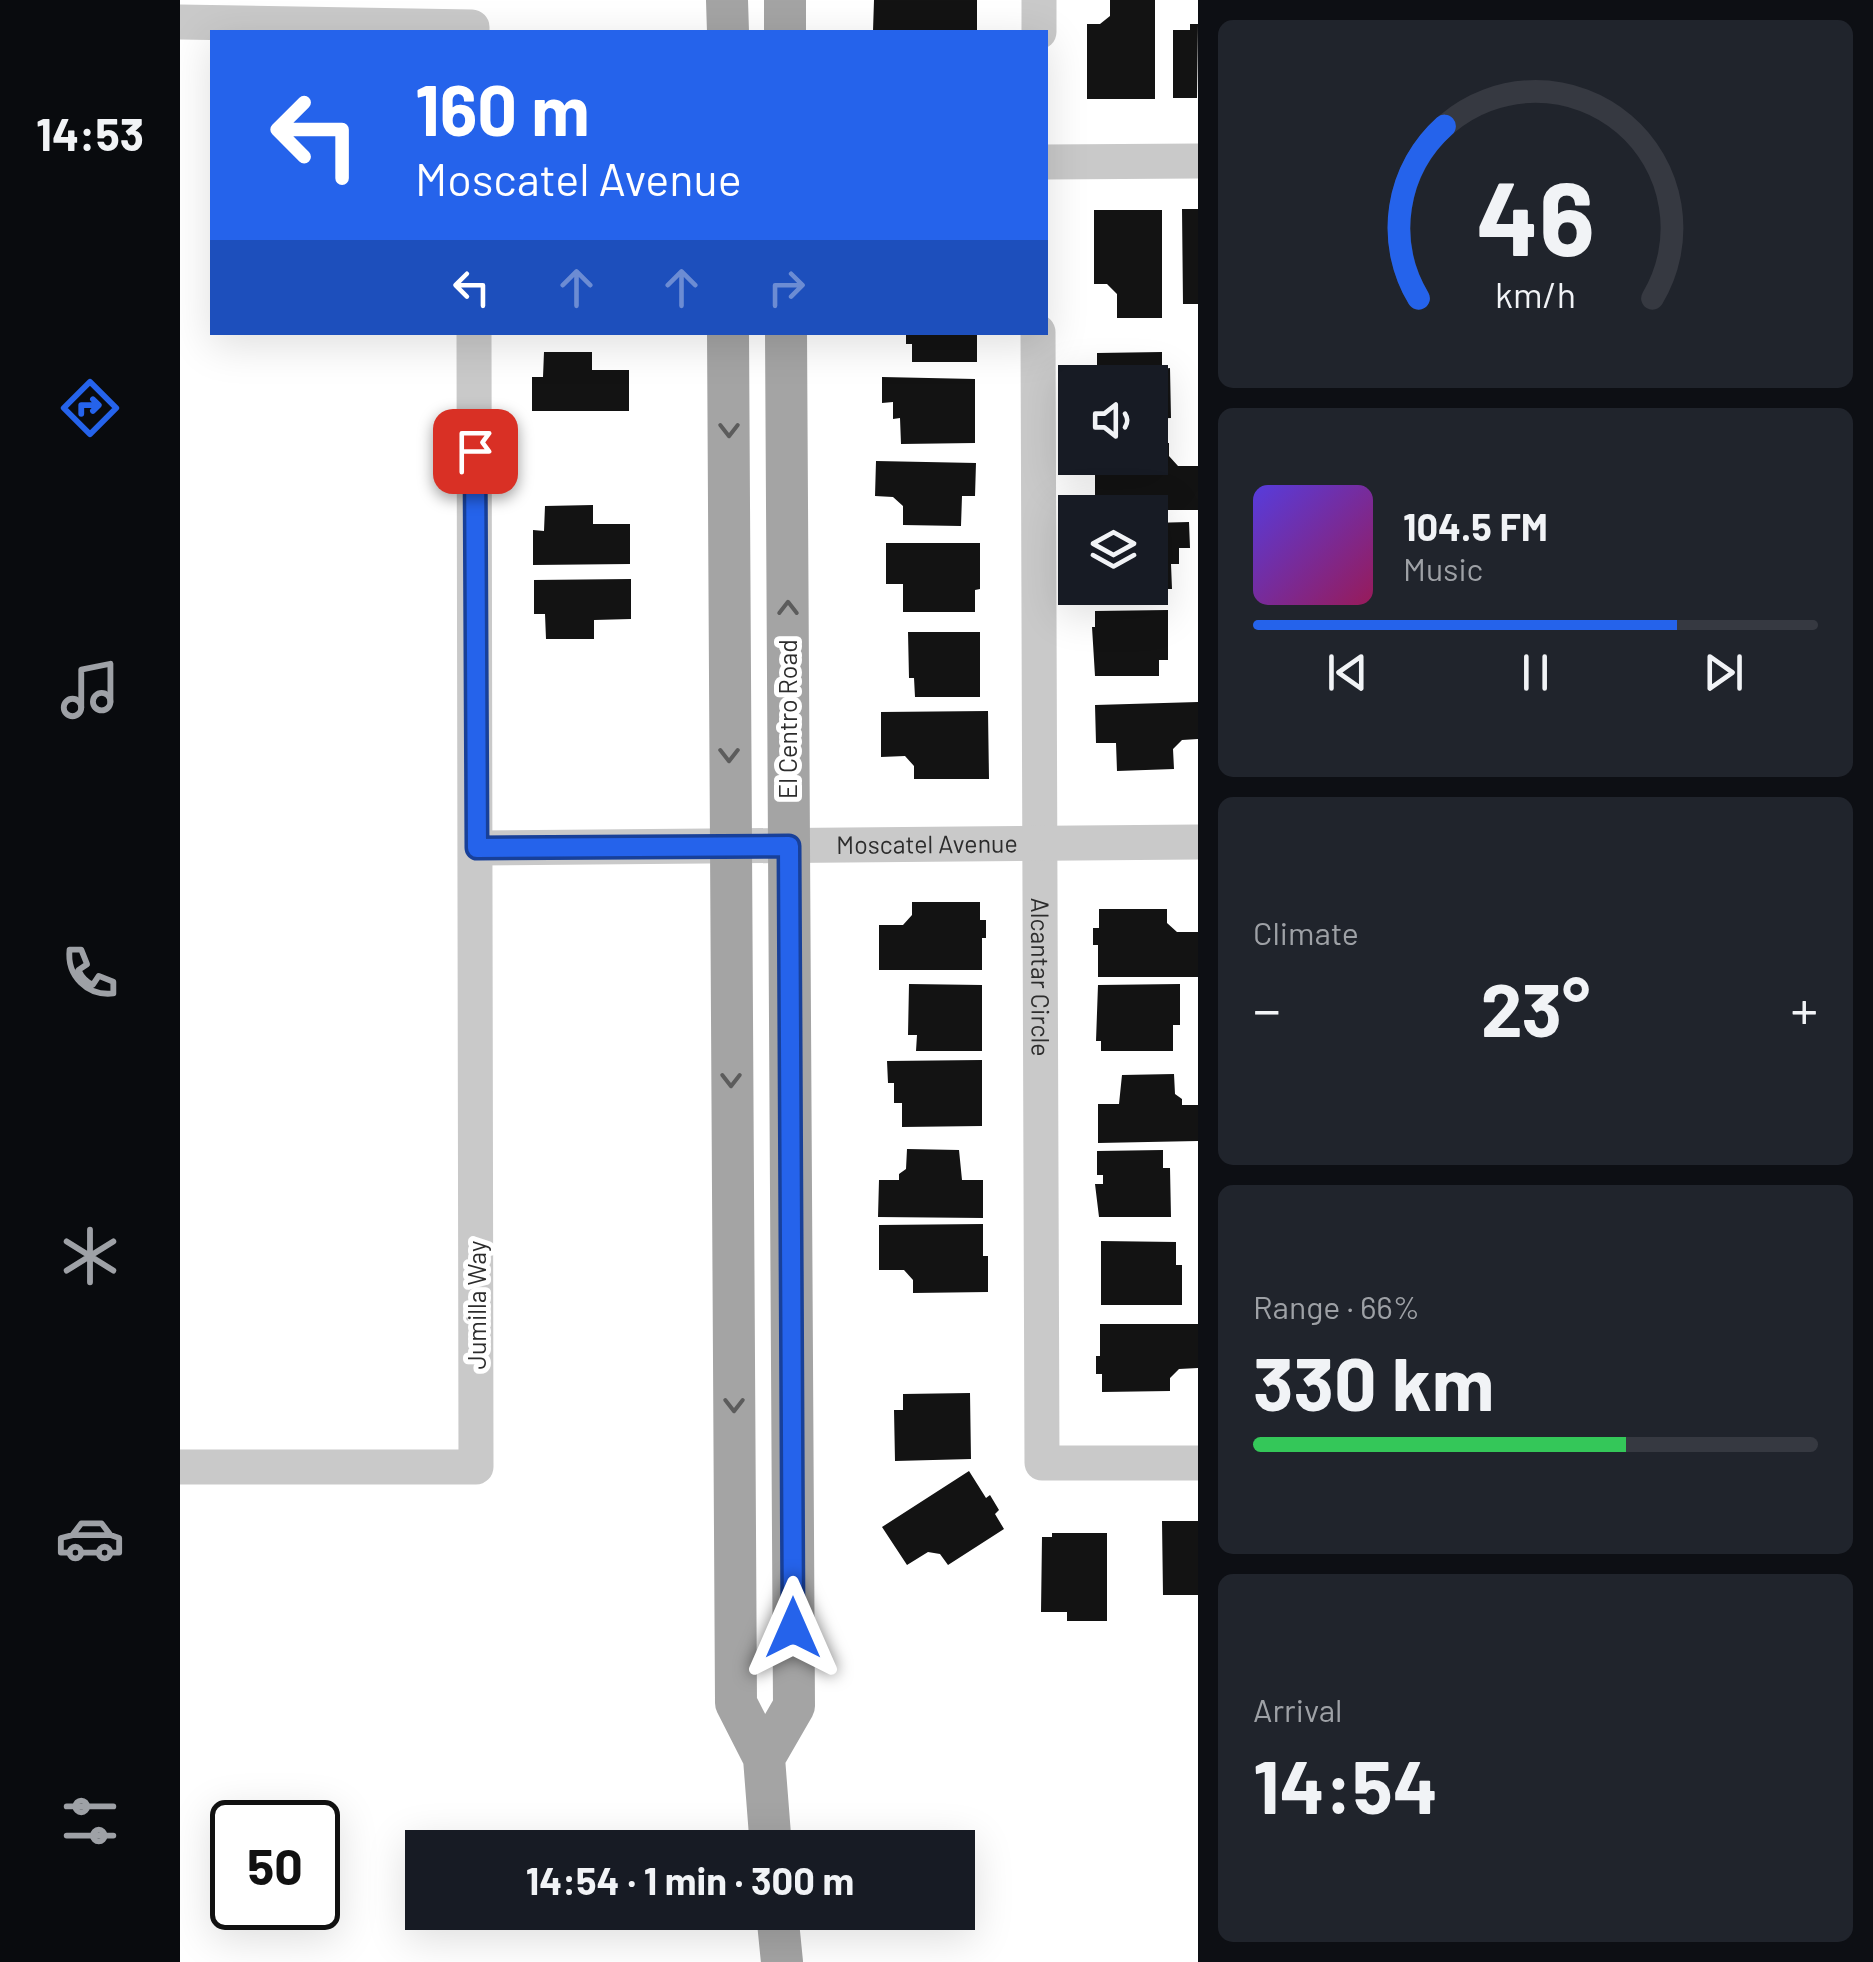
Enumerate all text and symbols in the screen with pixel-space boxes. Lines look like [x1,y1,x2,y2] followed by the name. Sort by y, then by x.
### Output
[415,66,590,150] text: 160 m
[250,70,380,200] icon: left
[36,106,144,160] text: 14:53
[415,151,742,205] text: Moscatel Avenue
[1476,152,1595,277] text: 46
[444,260,499,315] icon: left
[549,260,604,315] icon: ahead
[654,260,709,315] icon: ahead
[759,260,814,315] icon: right
[1495,272,1576,315] text: km/h
[1058,365,1168,605] map controls
[1058,365,1168,475] button: sound
[55,373,125,443] icon: directions
[433,409,518,494] pin
[718,422,740,438] one-way arrow
[448,424,503,479] icon: arrive
[1058,495,1168,605] button: layers
[1403,503,1548,549] text: 104.5 FM
[1403,549,1483,587] text: Music
[777,599,799,614] one-way arrow
[772,639,802,799] street label: El Centro Road
[1320,645,1375,700] icon: previous
[1508,645,1563,700] icon: pause
[1696,645,1751,700] icon: next
[55,655,125,725] icon: music
[718,748,740,763] one-way arrow
[836,828,1018,859] street label: Moscatel Avenue
[1026,897,1057,1057] street label: Alcantar Circle
[1253,913,1359,951] text: Climate
[55,938,125,1008] icon: phone
[1481,962,1590,1052] text: 23°
[1253,975,1281,1041] text: −
[1790,975,1818,1041] text: +
[720,1072,742,1088] one-way arrow
[55,1221,125,1291] icon: climate
[461,1240,491,1370] street label: Jumilla Way
[1253,1287,1420,1325] text: Range · 66%
[1253,1336,1494,1426] text: 330 km
[723,1397,744,1413] one-way arrow
[55,1503,125,1573] icon: car
[741,1576,845,1680] position arrow
[1253,1690,1342,1728] text: Arrival
[1253,1739,1438,1829] text: 14:54
[55,1786,125,1856] icon: filters
[210,1800,340,1930] speed limit sign: 50
[526,1857,854,1903] text: 14:54 · 1 min · 300 m

